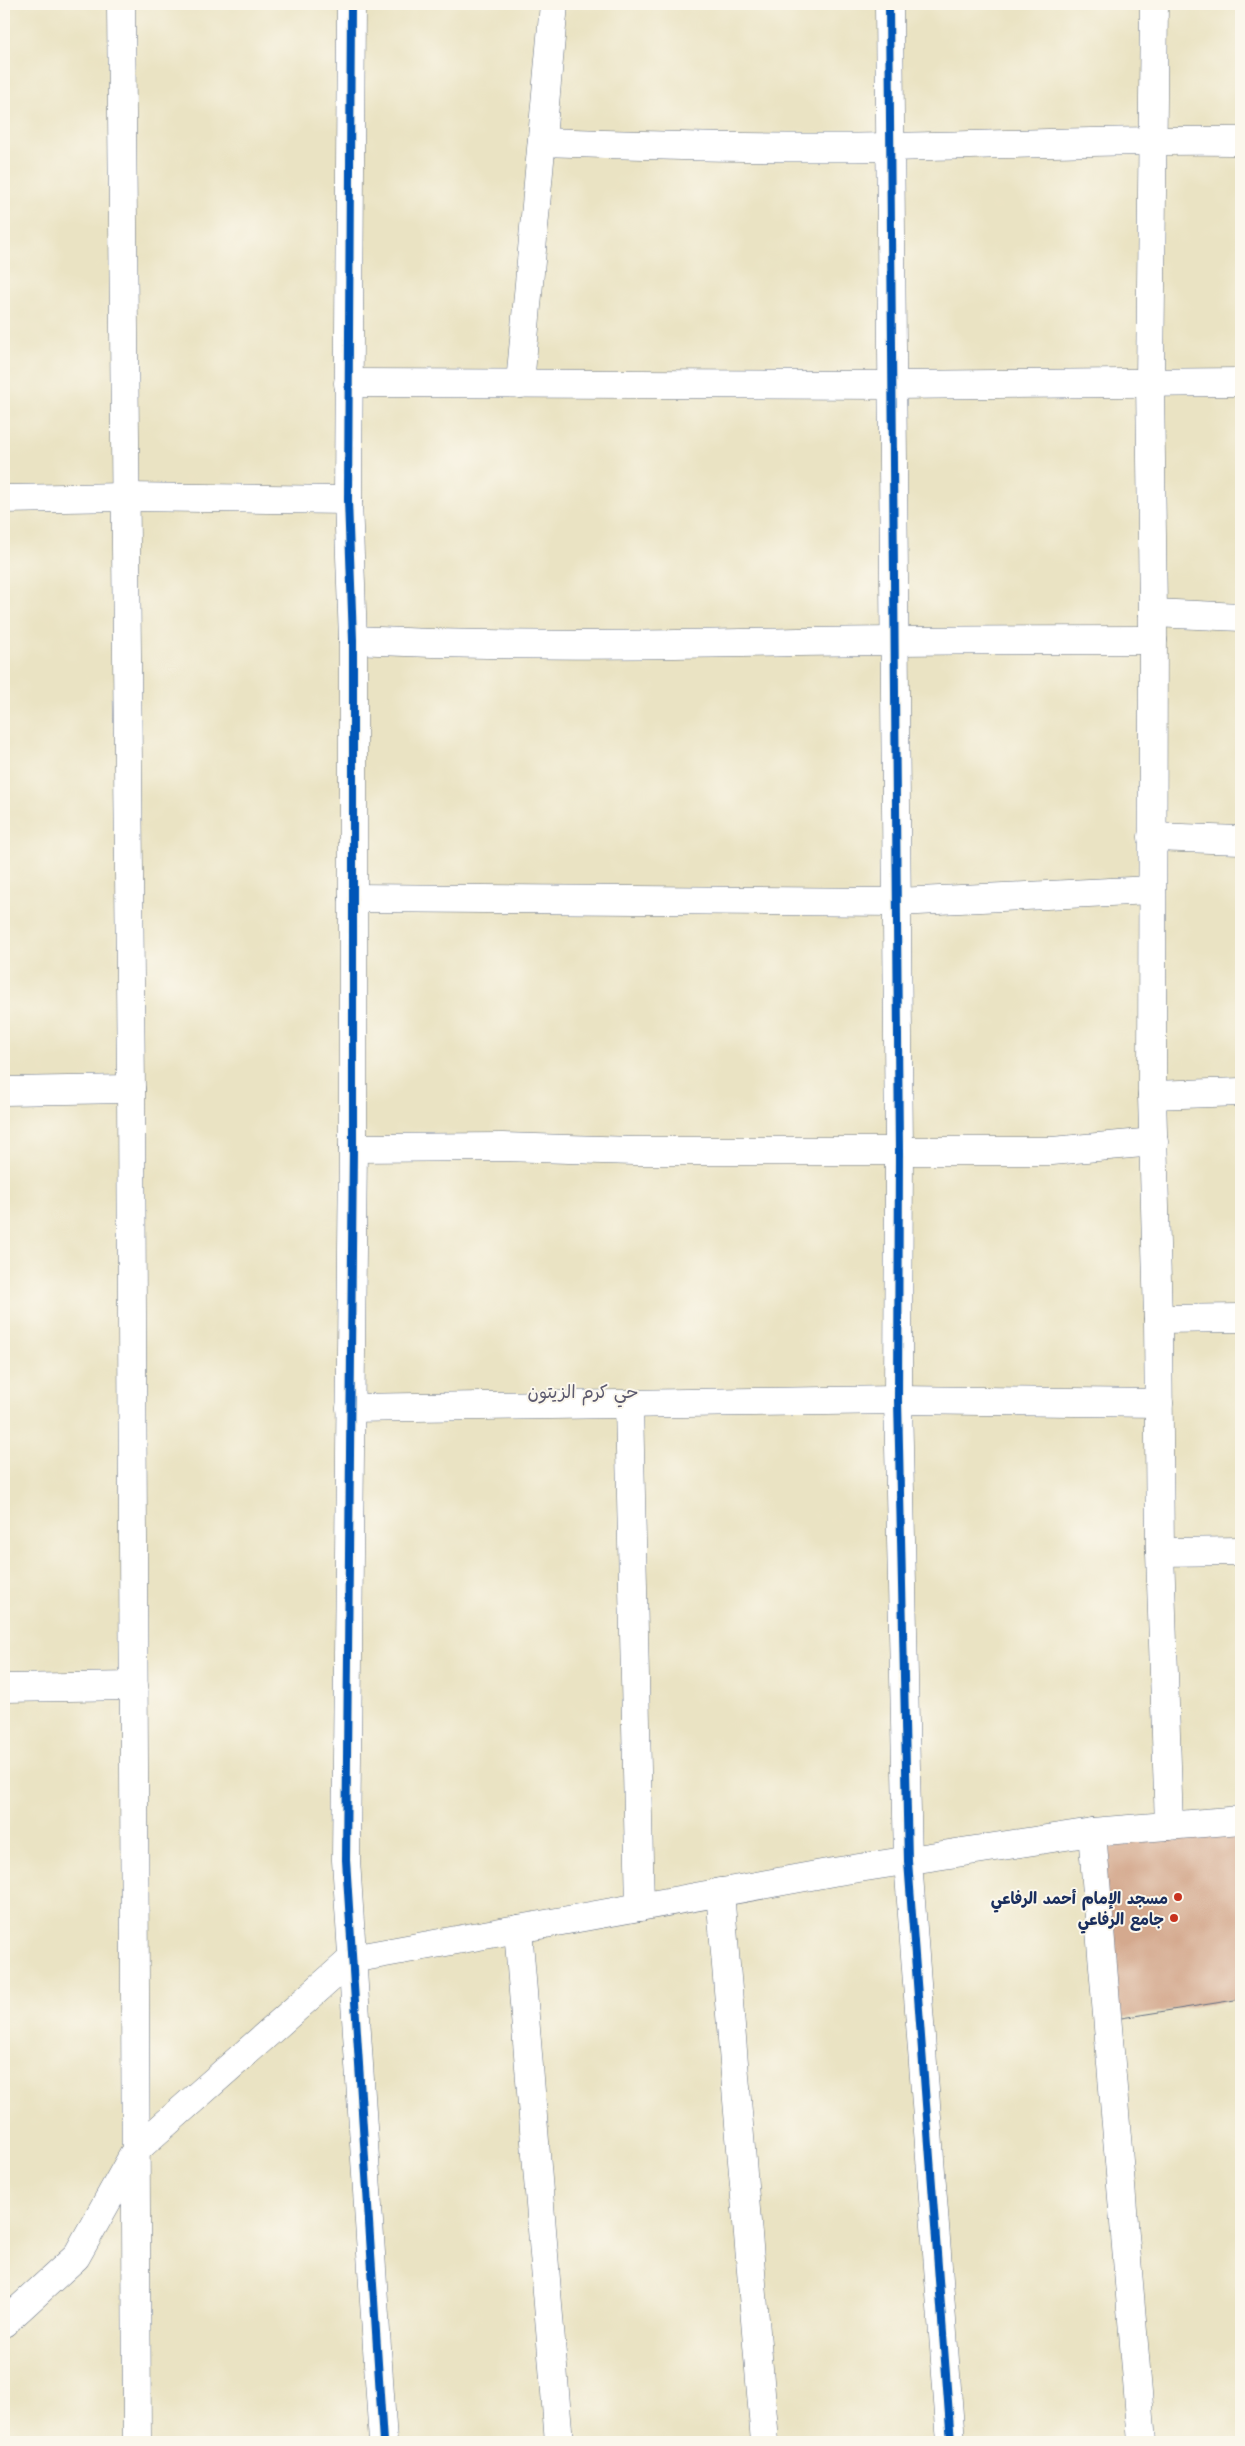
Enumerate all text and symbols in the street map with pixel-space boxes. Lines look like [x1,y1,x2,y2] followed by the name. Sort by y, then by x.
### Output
[527,1379,639,1408] district label: حي كرم الزيتون
[991,1887,1168,1913] place label: مسجد الإمام أحمد الرفاعي
[1172,1891,1184,1903] marker: مسجد الإمام أحمد الرفاعي
[1078,1908,1164,1934] place label: جامع الرفاعي
[1168,1912,1180,1924] marker: جامع الرفاعي

